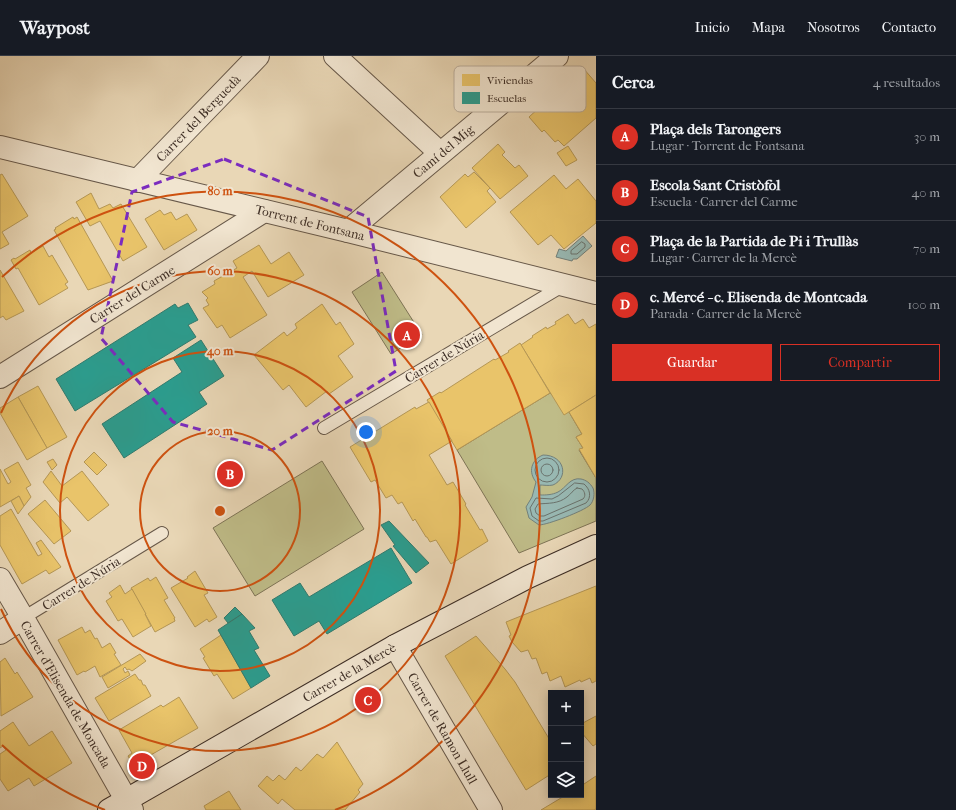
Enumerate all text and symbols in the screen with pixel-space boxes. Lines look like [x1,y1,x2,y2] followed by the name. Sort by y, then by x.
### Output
[20,17,90,39] text: Waypost
[695,19,730,36] text: Inicio
[752,19,785,36] text: Mapa
[807,19,860,36] text: Nosotros
[882,19,936,36] text: Contacto
[454,66,586,112] legend
[153,71,244,165] street label: Carrer del Berguedà
[612,72,654,92] text: Cerca
[486,74,533,87] text: Viviendas
[873,75,940,90] text: 4 resultados
[487,92,526,105] text: Escuelas
[650,120,781,138] text: Plaça dels Tarongers
[410,121,478,181] street label: Camí del Mig
[621,129,629,144] text: A
[914,129,940,144] text: 30 m
[650,138,804,153] text: Lugar · Torrent de Fontsana
[650,176,781,194] text: Escola Sant Cristòfol
[207,184,234,198] text: 80 m
[621,185,629,200] text: B
[912,185,940,200] text: 40 m
[650,194,798,209] text: Escuela · Carrer del Carme
[253,202,367,244] street label: Torrent de Fontsana
[650,232,858,250] text: Plaça de la Partida de Pi i Trullàs
[621,241,629,256] text: C
[913,241,940,256] text: 70 m
[650,250,797,265] text: Lugar · Carrer de la Mercè
[87,262,178,327] street label: Carrer del Carme
[207,264,234,278] text: 60 m
[650,288,867,306] text: c. Mercé - c. Elisenda de Montcada
[620,297,630,312] text: D
[907,297,940,312] text: 100 m
[650,306,802,321] text: Parada · Carrer de la Mercè
[394,320,420,350] pin: A
[402,327,487,386] street label: Carrer de Núria
[206,344,234,359] text: 40 m
[612,344,772,381] button: Guardar
[780,344,940,381] button: Compartir
[356,422,376,442] your location
[207,424,234,438] text: 20 m
[217,459,243,489] pin: B
[213,504,227,518] centre of rings
[39,553,124,613] street label: Carrer de Núria
[17,618,114,771] street label: Carrer d'Elisenda de Moncada
[300,639,398,705] street label: Carrer de la Mercè
[405,670,481,787] street label: Carrer de Ramon Llull
[355,685,381,715] pin: C
[548,690,584,798] map controls
[548,690,584,726] button: +
[548,726,584,762] button: −
[129,751,155,781] pin: D
[548,762,584,798] button: layers

